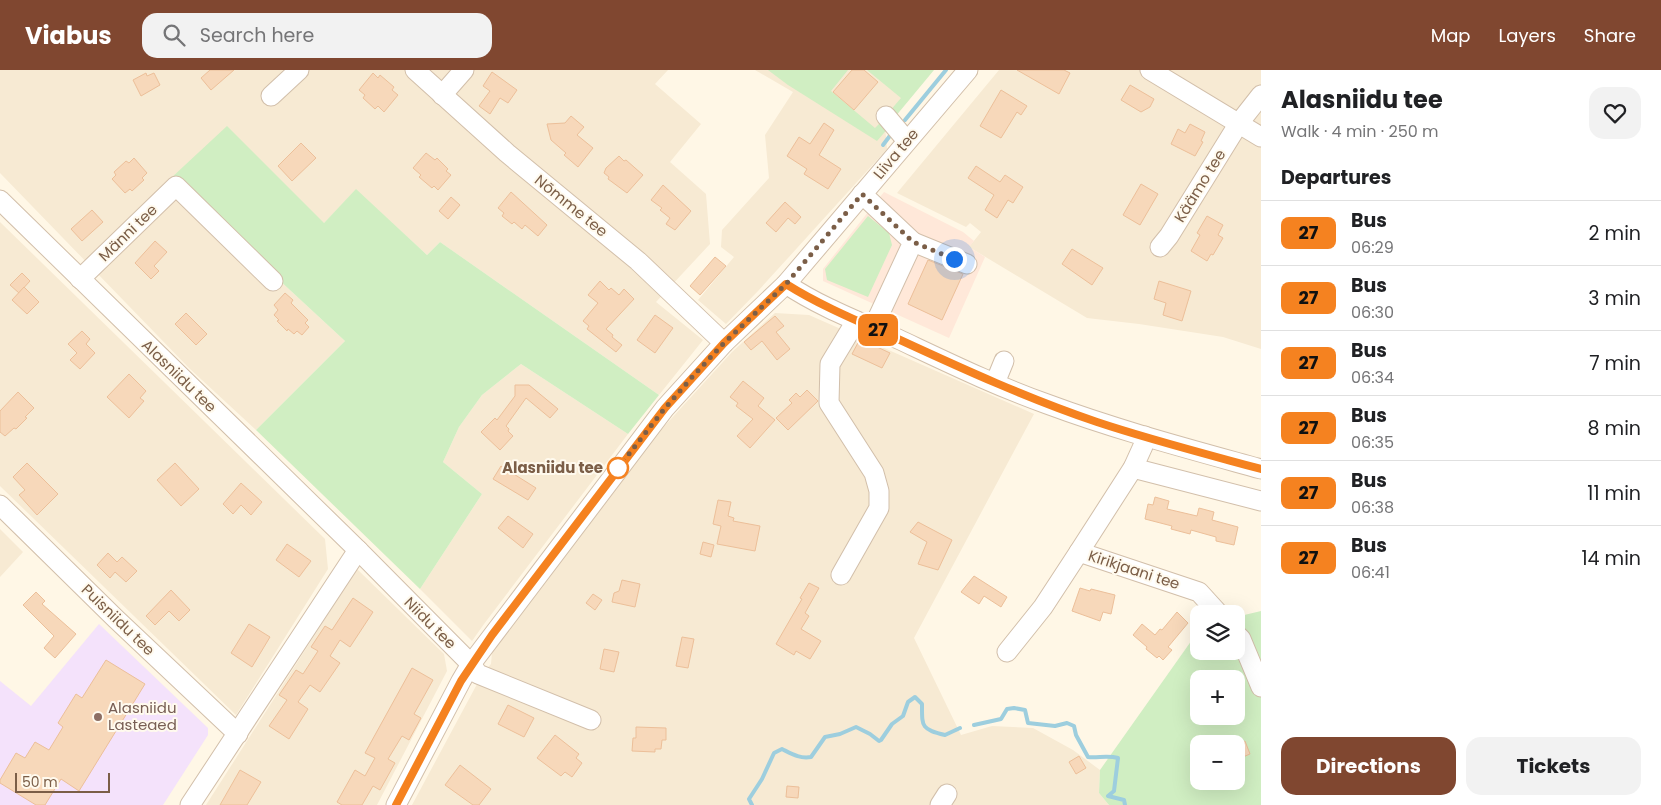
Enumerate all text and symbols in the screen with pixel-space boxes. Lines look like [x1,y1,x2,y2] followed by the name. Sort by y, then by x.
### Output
[142,13,492,58] search box
[25,19,112,52] text: Viabus
[160,21,188,49] icon: search
[200,22,314,49] text: Search here
[1431,23,1471,48] text: Map
[1499,23,1556,48] text: Layers
[1584,23,1636,48] text: Share
[1281,83,1443,116] text: Alasniidu tee
[1589,87,1641,139] button: heart
[1281,120,1439,143] text: Walk · 4 min · 250 m
[868,124,923,184] street label: Liiva tee
[1169,145,1230,226] street label: Käämo tee
[1281,164,1391,191] text: Departures
[530,170,612,242] street label: Nõmme tee
[94,199,162,266] street label: Männi tee
[1351,207,1387,234] text: Bus
[1299,220,1318,245] text: 27
[1589,220,1641,247] text: 2 min
[1351,236,1394,259] text: 06:29
[942,247,967,272] your location
[1351,272,1387,299] text: Bus
[1299,285,1318,310] text: 27
[1588,285,1641,312] text: 3 min
[1351,301,1394,324] text: 06:30
[856,314,900,346] line badge: 27
[868,317,888,342] text: 27
[137,335,221,417] street label: Alasniidu tee
[1351,337,1387,364] text: Bus
[1299,350,1318,375] text: 27
[1589,350,1641,377] text: 7 min
[1351,366,1394,389] text: 06:34
[1351,402,1387,429] text: Bus
[1299,415,1318,440] text: 27
[1588,415,1641,442] text: 8 min
[1351,431,1394,454] text: 06:35
[502,457,603,478] place label: Alasniidu tee
[607,457,629,479] marker: Alasniidu tee
[1351,467,1387,494] text: Bus
[1299,480,1318,505] text: 27
[1587,480,1641,507] text: 11 min
[1351,496,1394,519] text: 06:38
[1351,532,1387,559] text: Bus
[1086,545,1183,594] street label: Kirikjaani tee
[1299,545,1318,570] text: 27
[1581,545,1641,572] text: 14 min
[1351,561,1390,584] text: 06:41
[77,579,160,660] street label: Puisniidu tee
[400,592,461,653] street label: Niidu tee
[1190,605,1245,790] map controls
[1190,605,1245,660] button: layers
[1190,670,1245,725] button: +
[108,697,177,735] place label: Alasniidu Lasteaed
[92,711,104,723] marker: Alasniidu Lasteaed
[1190,735,1245,790] button: −
[1281,737,1456,795] button: Directions
[1466,737,1641,795] button: Tickets
[15,770,110,793] scale bar
[22,772,58,792] text: 50 m

